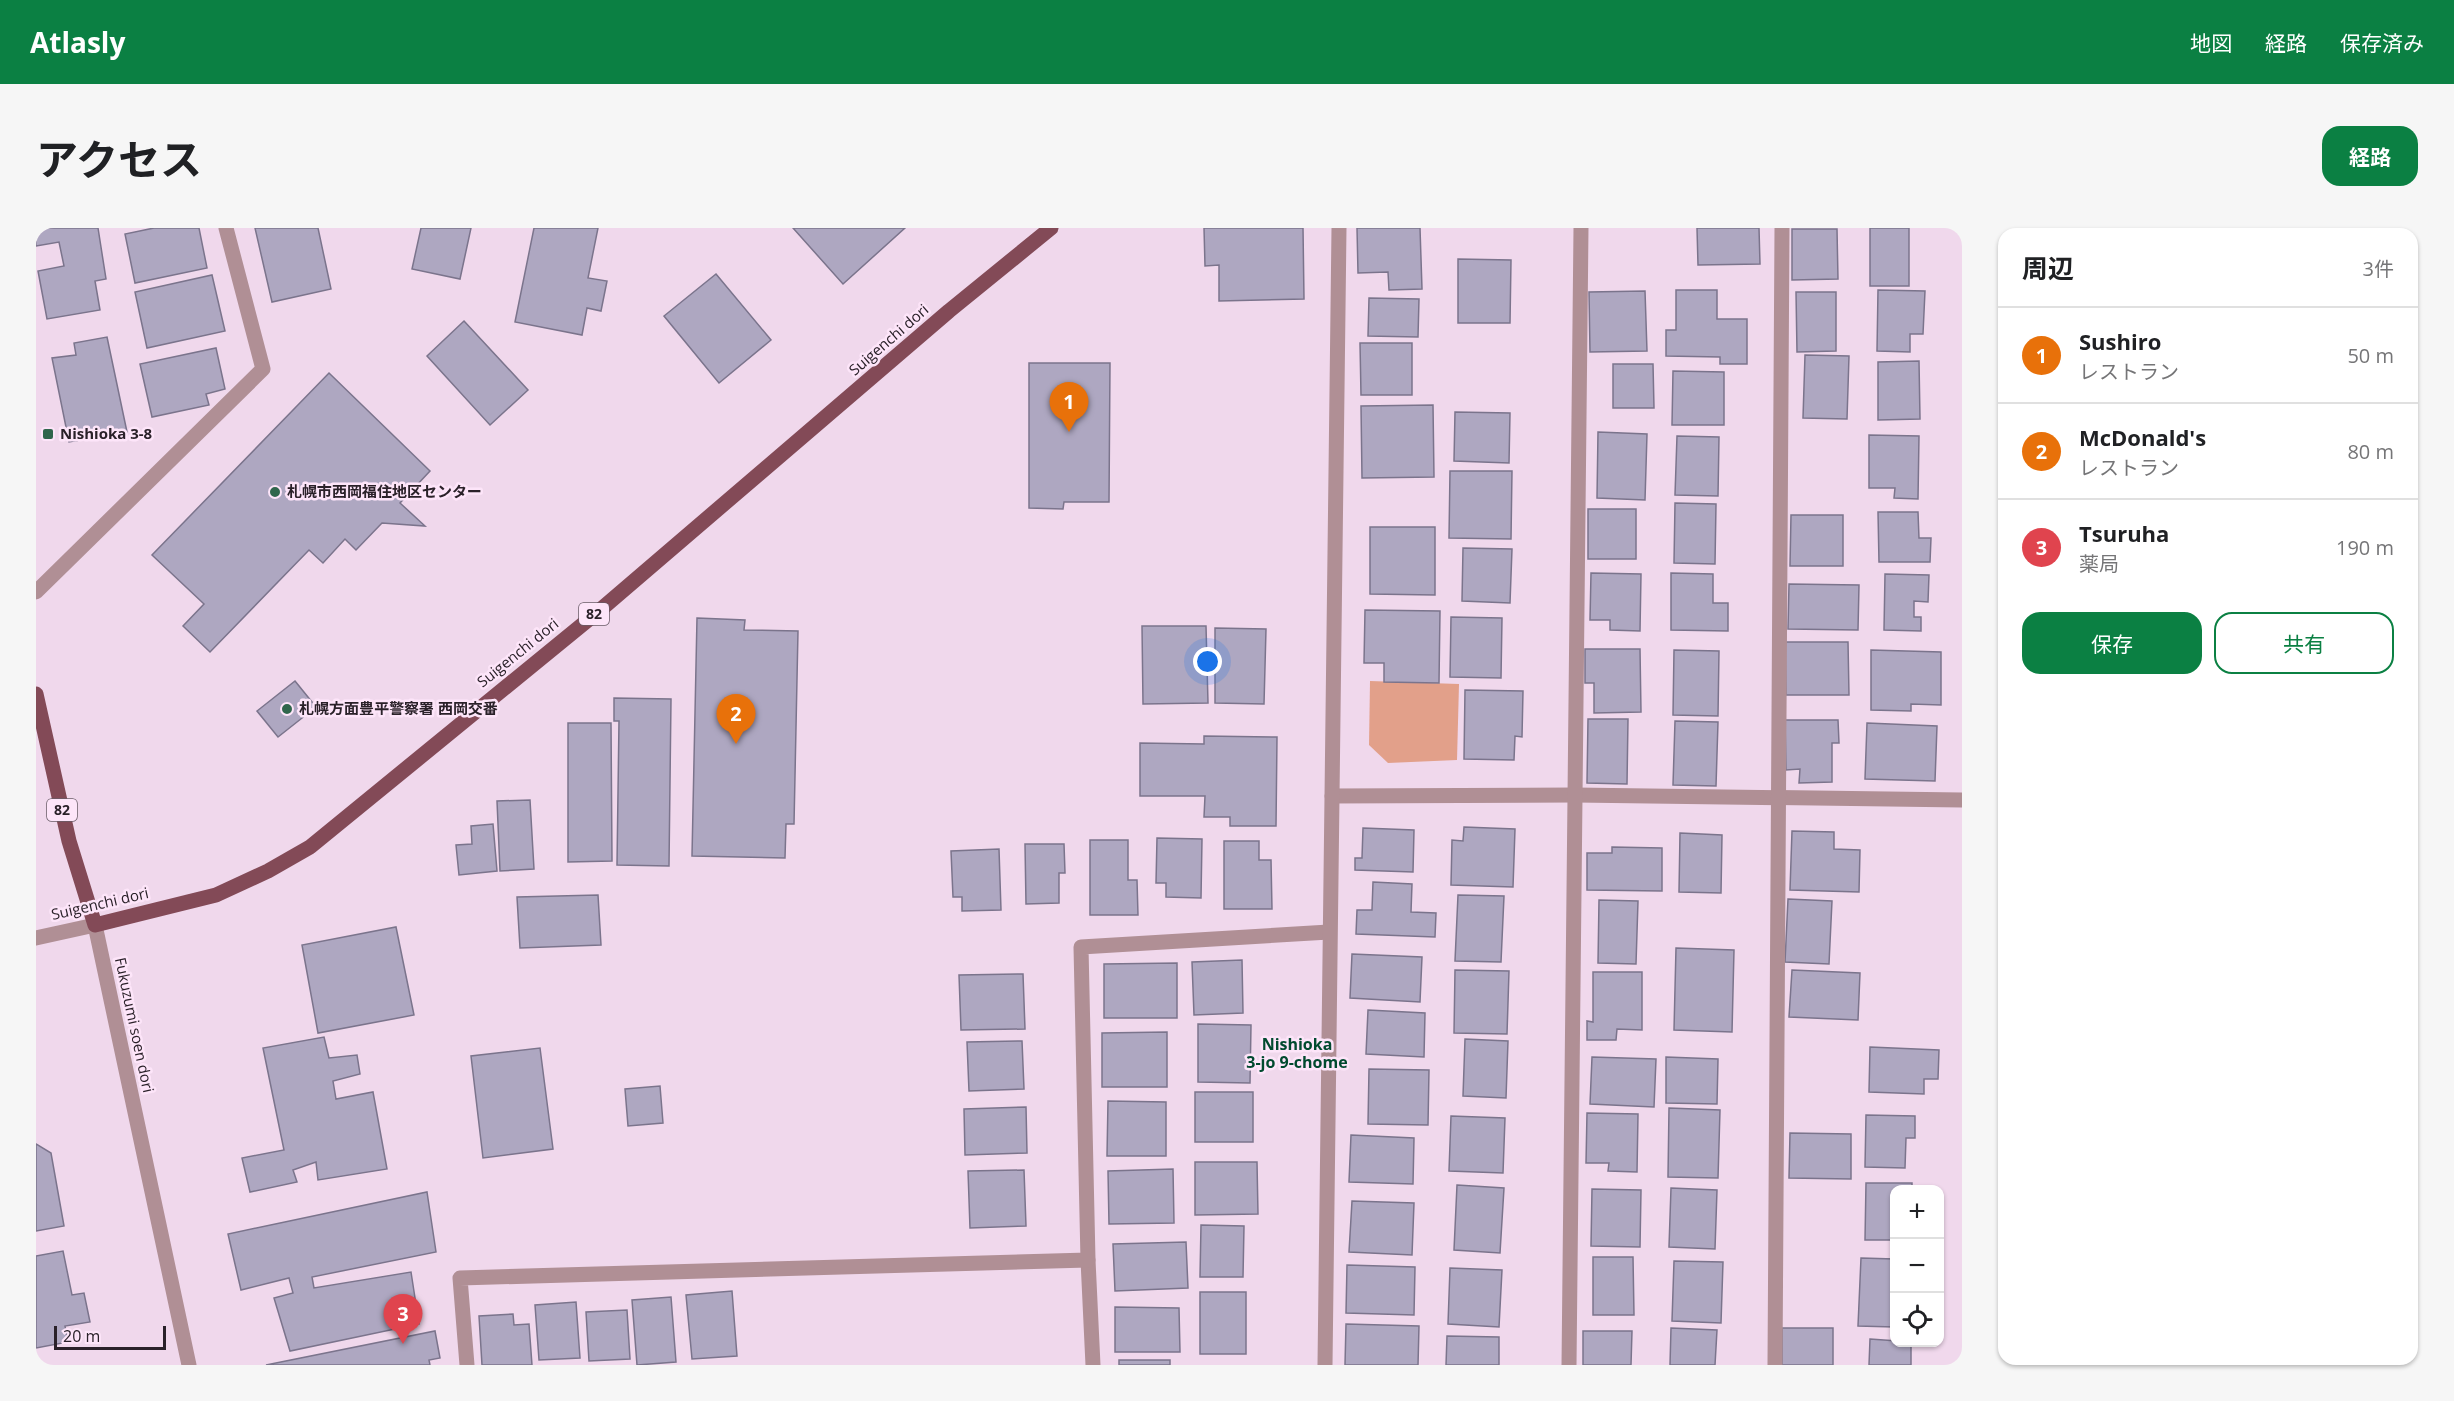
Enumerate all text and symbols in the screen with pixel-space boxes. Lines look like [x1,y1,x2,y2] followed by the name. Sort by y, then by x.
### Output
[30,23,125,61] text: Atlasly
[2190,29,2232,57] text: 地図
[2265,29,2307,57] text: 経路
[2340,29,2424,57] text: 保存済み
[2322,126,2418,186] button: 経路
[36,130,202,187] text: アクセス
[2022,250,2074,286] text: 周辺
[2363,255,2394,282] text: 3件
[844,299,932,379] street label: Suigenchi dori
[2079,326,2161,356] text: Sushiro
[2036,342,2047,369] text: 1
[2347,342,2394,369] text: 50 m
[2079,358,2179,385] text: レストラン
[1050,382,1088,432] pin: 1
[2079,422,2206,452] text: McDonald's
[60,423,153,443] place label: Nishioka 3-8
[41,427,55,441] marker: Nishioka 3-8
[2036,438,2047,465] text: 2
[2347,438,2394,465] text: 80 m
[2079,454,2179,481] text: レストラン
[287,481,482,501] place label: 札幌市西岡福住地区センター
[268,485,282,499] marker: 札幌市西岡福住地区センター
[2079,518,2169,548] text: Tsuruha
[2036,534,2047,561] text: 3
[2336,534,2394,561] text: 190 m
[2079,550,2119,577] text: 薬局
[579,603,609,625] road number: 82
[2022,612,2202,674] button: 保存
[2214,612,2394,674] button: 共有
[473,613,562,691] street label: Suigenchi dori
[1193,647,1222,676] your location
[716,694,756,744] pin: 2
[299,698,498,718] place label: 札幌方面豊平警察署 西岡交番
[280,702,294,716] marker: 札幌方面豊平警察署 西岡交番
[47,799,77,821] road number: 82
[49,882,150,924] street label: Suigenchi dori
[111,955,159,1094] street label: Fukuzumi soen dori
[1246,1033,1348,1073] district label: Nishioka 3-jo 9-chome
[1890,1185,1944,1347] map controls
[1890,1185,1944,1239] button: +
[1890,1239,1944,1293] button: −
[1890,1293,1944,1347] button: locate
[384,1294,422,1344] pin: 3
[54,1323,166,1350] scale bar
[63,1325,100,1347] text: 20 m

